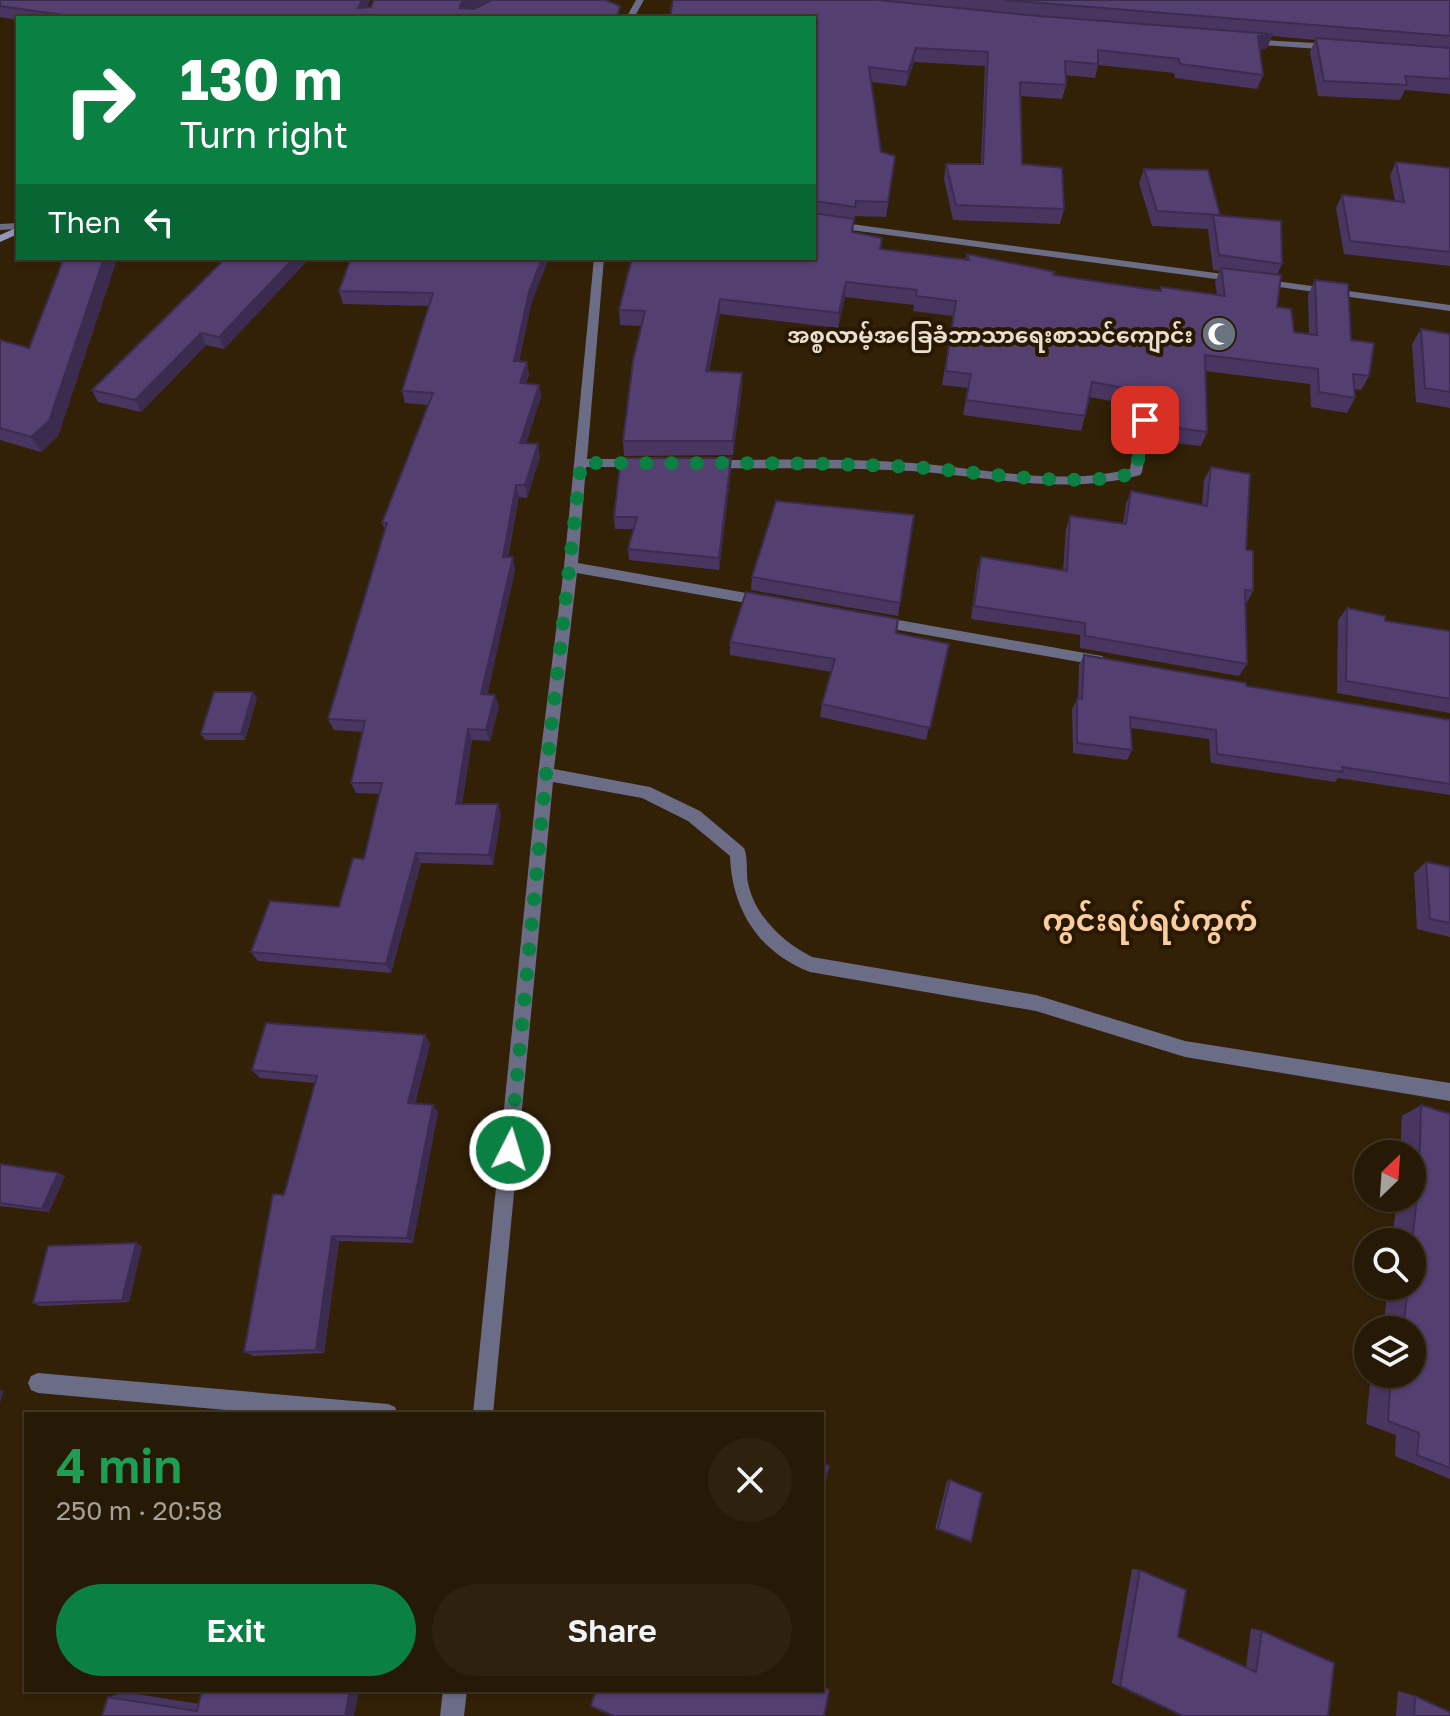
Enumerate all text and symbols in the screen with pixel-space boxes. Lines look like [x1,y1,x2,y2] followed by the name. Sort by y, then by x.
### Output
[180,45,342,112] text: 130 m
[48,48,152,152] icon: right
[180,113,348,156] text: Turn right
[137,200,181,244] icon: left
[48,204,121,240] text: Then
[1200,315,1238,353] mosque icon: အစ္စလာမ့်အခြေခံဘာသာရေးစာသင်ကျောင်း
[787,320,1193,354] place label: အစ္စလာမ့်အခြေခံဘာသာရေးစာသင်ကျောင်း
[1111,386,1179,454] pin
[1123,398,1167,442] icon: arrive
[1043,900,1257,945] district label: ကွင်းရပ်ရပ်ကွက်
[468,1108,552,1192] position arrow
[1354,1140,1426,1212] north arrow
[1354,1140,1426,1388] map controls
[1354,1228,1426,1300] button: search
[1354,1316,1426,1388] button: layers
[56,1436,182,1494] text: 4 min
[708,1438,792,1522] button: close
[56,1495,223,1526] text: 250 m · 20:58
[56,1584,416,1676] button: Exit
[432,1584,792,1676] button: Share

